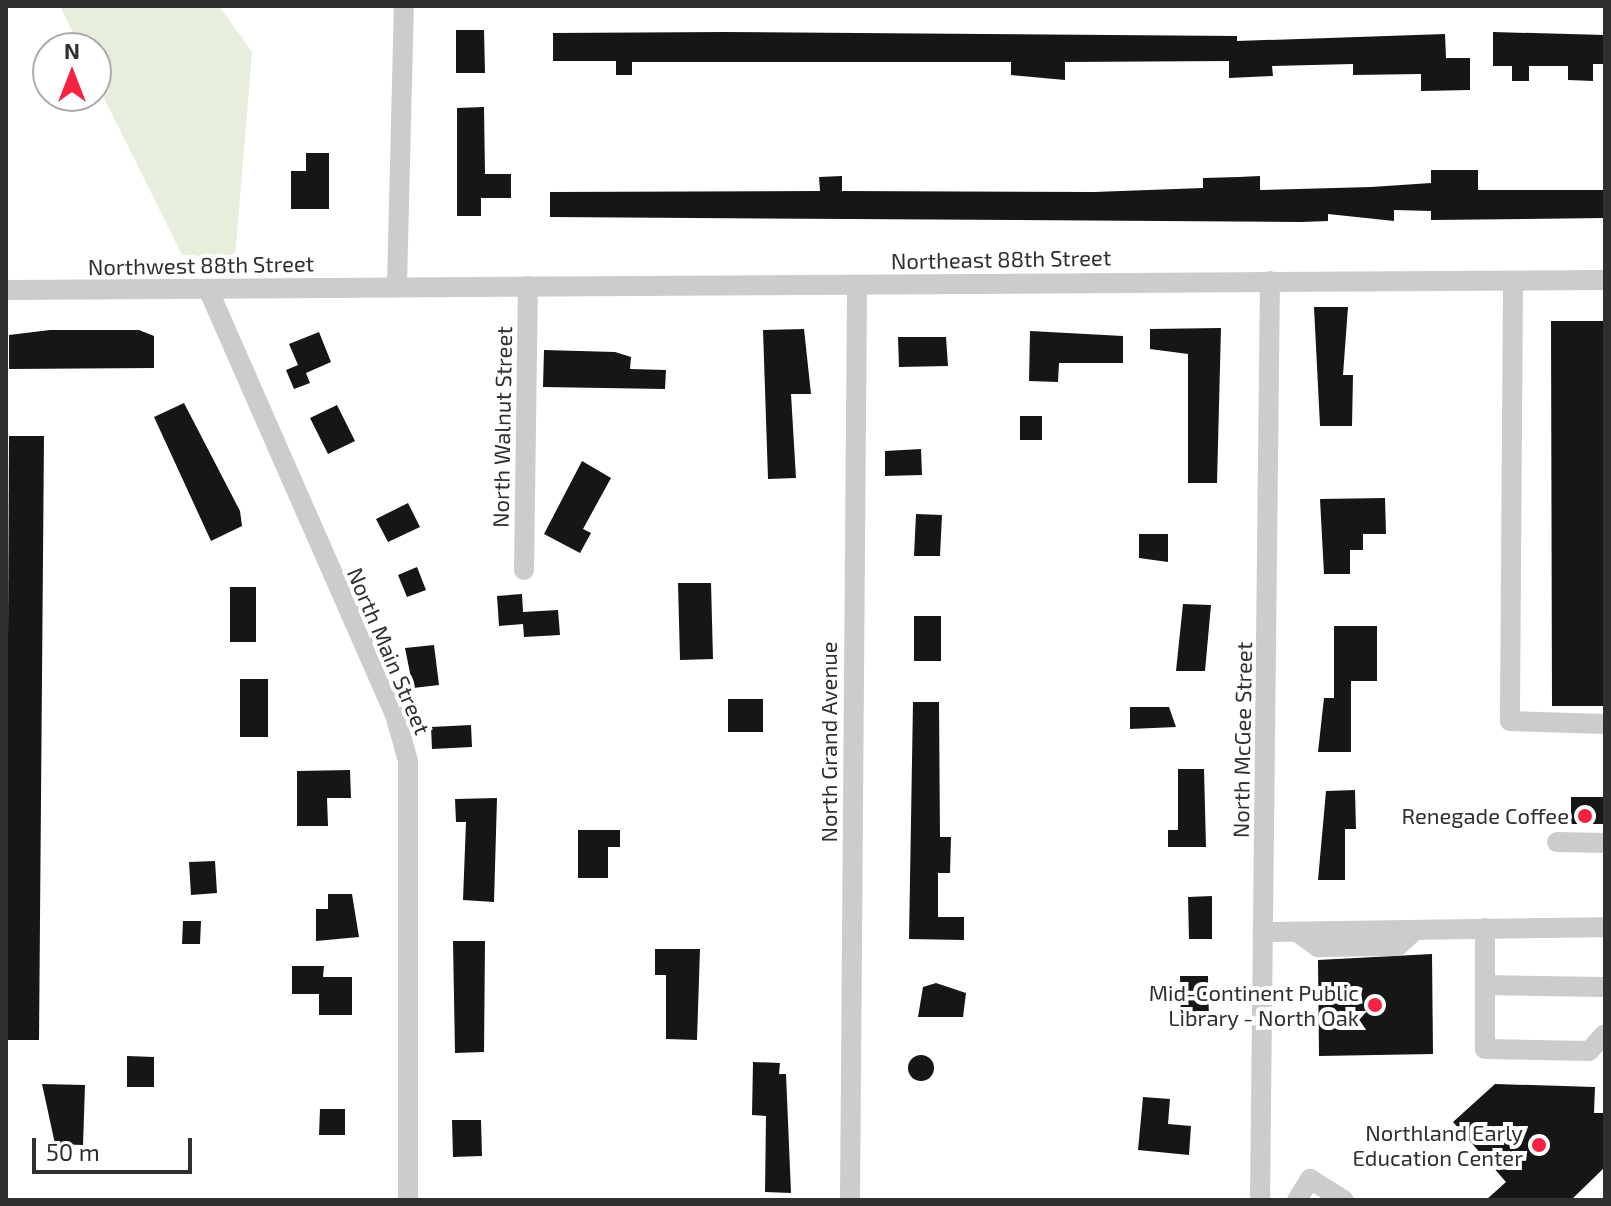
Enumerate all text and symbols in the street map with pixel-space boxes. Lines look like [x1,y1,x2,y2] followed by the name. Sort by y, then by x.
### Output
[32,32,112,112] north arrow
[64,37,80,63] text: N
[891,244,1111,274] street label: Northeast 88th Street
[88,250,314,280] street label: Northwest 88th Street
[487,326,517,528] street label: North Walnut Street
[342,564,436,738] street label: North Main Street
[816,641,842,843] street label: North Grand Avenue
[1227,642,1257,838] street label: North McGee Street
[1401,803,1569,829] place label: Renegade Coffee
[1576,807,1594,825] marker: Renegade Coffee
[1149,979,1359,1030] place label: Mid-Continent Public Library - North Oak
[1366,996,1384,1014] marker: Mid-Continent Public Library - North Oak
[1353,1119,1523,1170] place label: Northland Early Education Center
[36,1122,196,1172] scale bar
[1530,1136,1548,1154] marker: Northland Early Education Center
[46,1137,100,1166] text: 50 m

